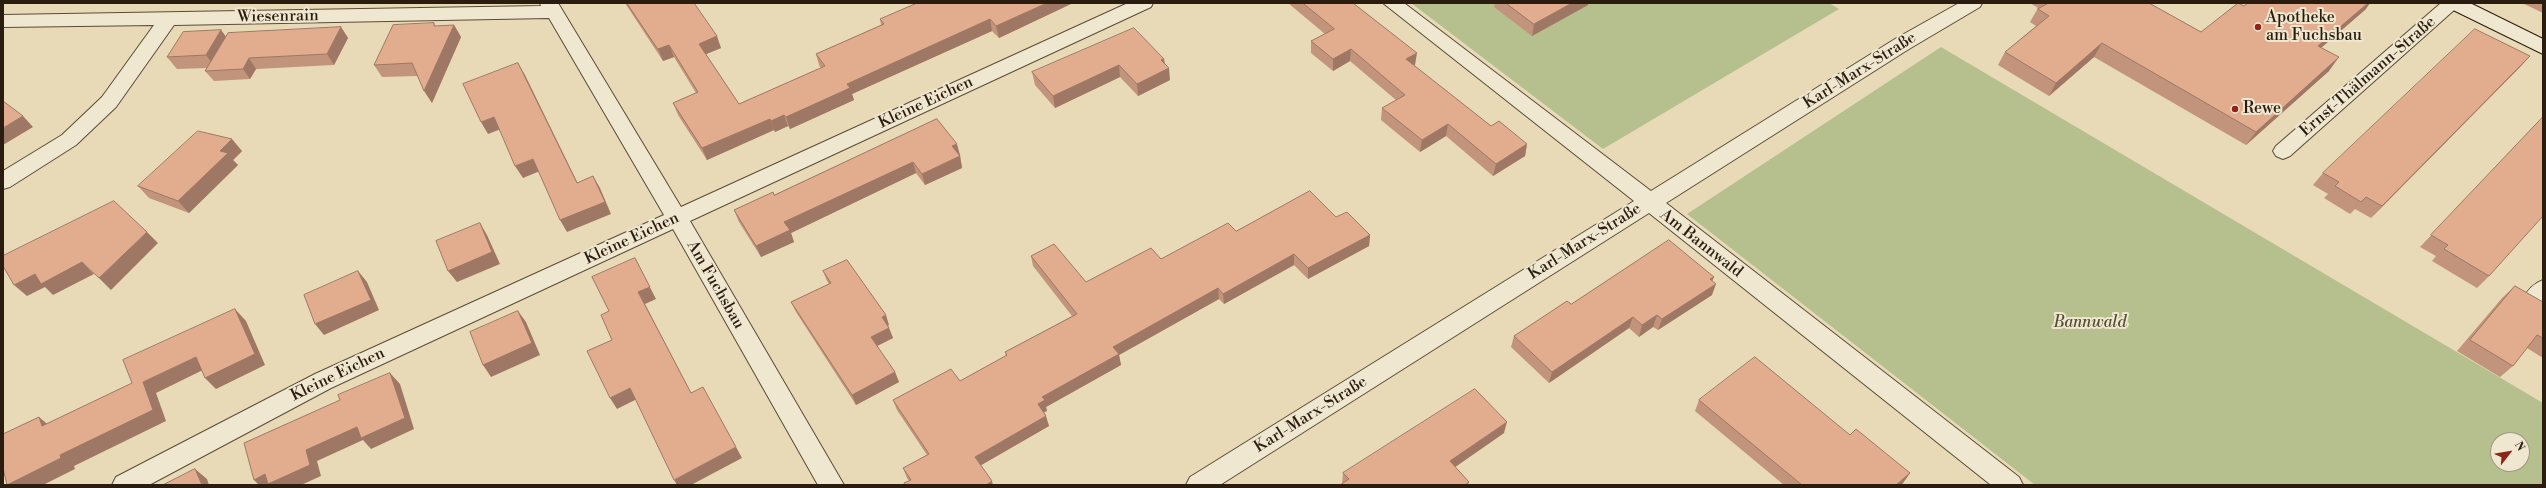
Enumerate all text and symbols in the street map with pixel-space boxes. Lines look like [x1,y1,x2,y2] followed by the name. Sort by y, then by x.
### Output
[237,7,319,27] street label: Wiesenrain
[2266,8,2362,46] place label: Apotheke am Fuchsbau
[2296,13,2440,141] street label: Ernst-Thälmann-Straße
[2253,22,2263,32] marker: Apotheke am Fuchsbau
[1800,29,1920,113] street label: Karl-Marx-Straße
[876,73,976,133] street label: Kleine Eichen
[2243,99,2281,119] place label: Rewe
[2230,104,2240,114] marker: Rewe
[1525,200,1645,284] street label: Karl-Marx-Straße
[1656,206,1746,282] street label: Am Bannwald
[582,209,682,269] street label: Kleine Eichen
[682,237,748,333] street label: Am Fuchsbau
[2054,313,2126,333] park label: Bannwald
[288,344,388,406] street label: Kleine Eichen
[1251,373,1371,457] street label: Karl-Marx-Straße
[2490,432,2530,472] north arrow
[2511,439,2528,454] text: N

